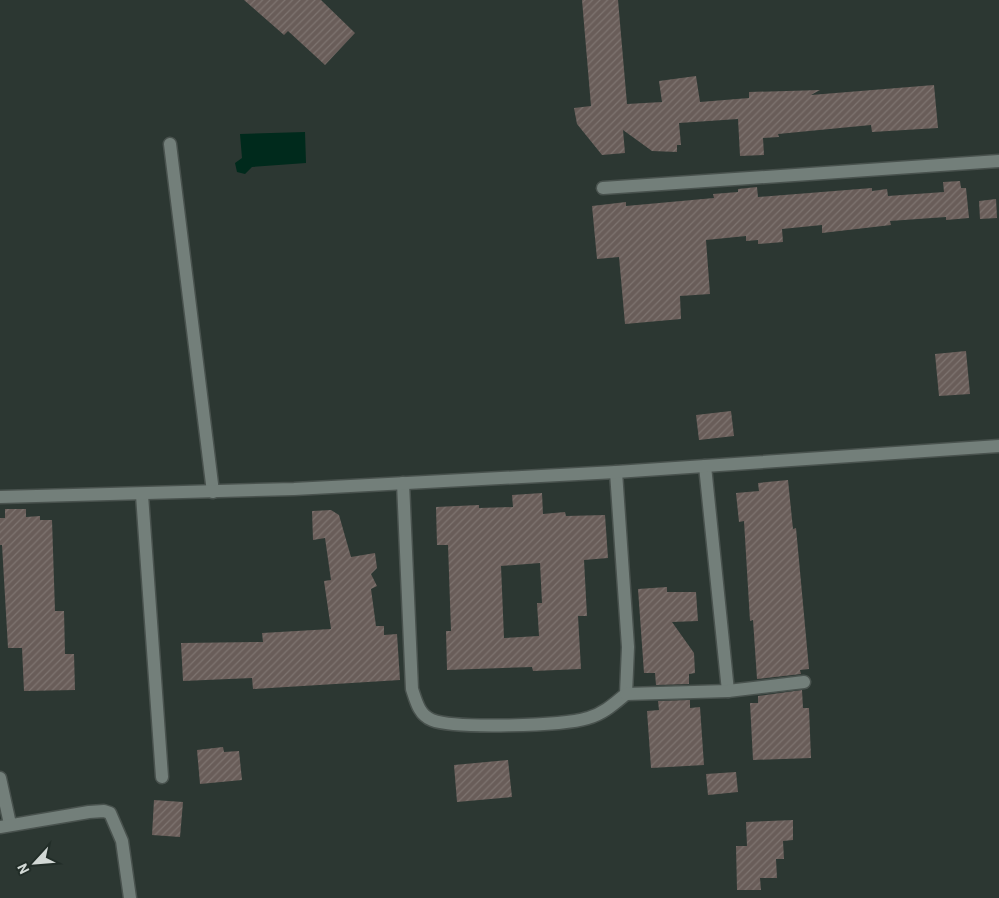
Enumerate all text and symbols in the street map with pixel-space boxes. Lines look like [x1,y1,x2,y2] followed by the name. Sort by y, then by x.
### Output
[10,838,60,888] north arrow
[13,861,33,877] text: N

